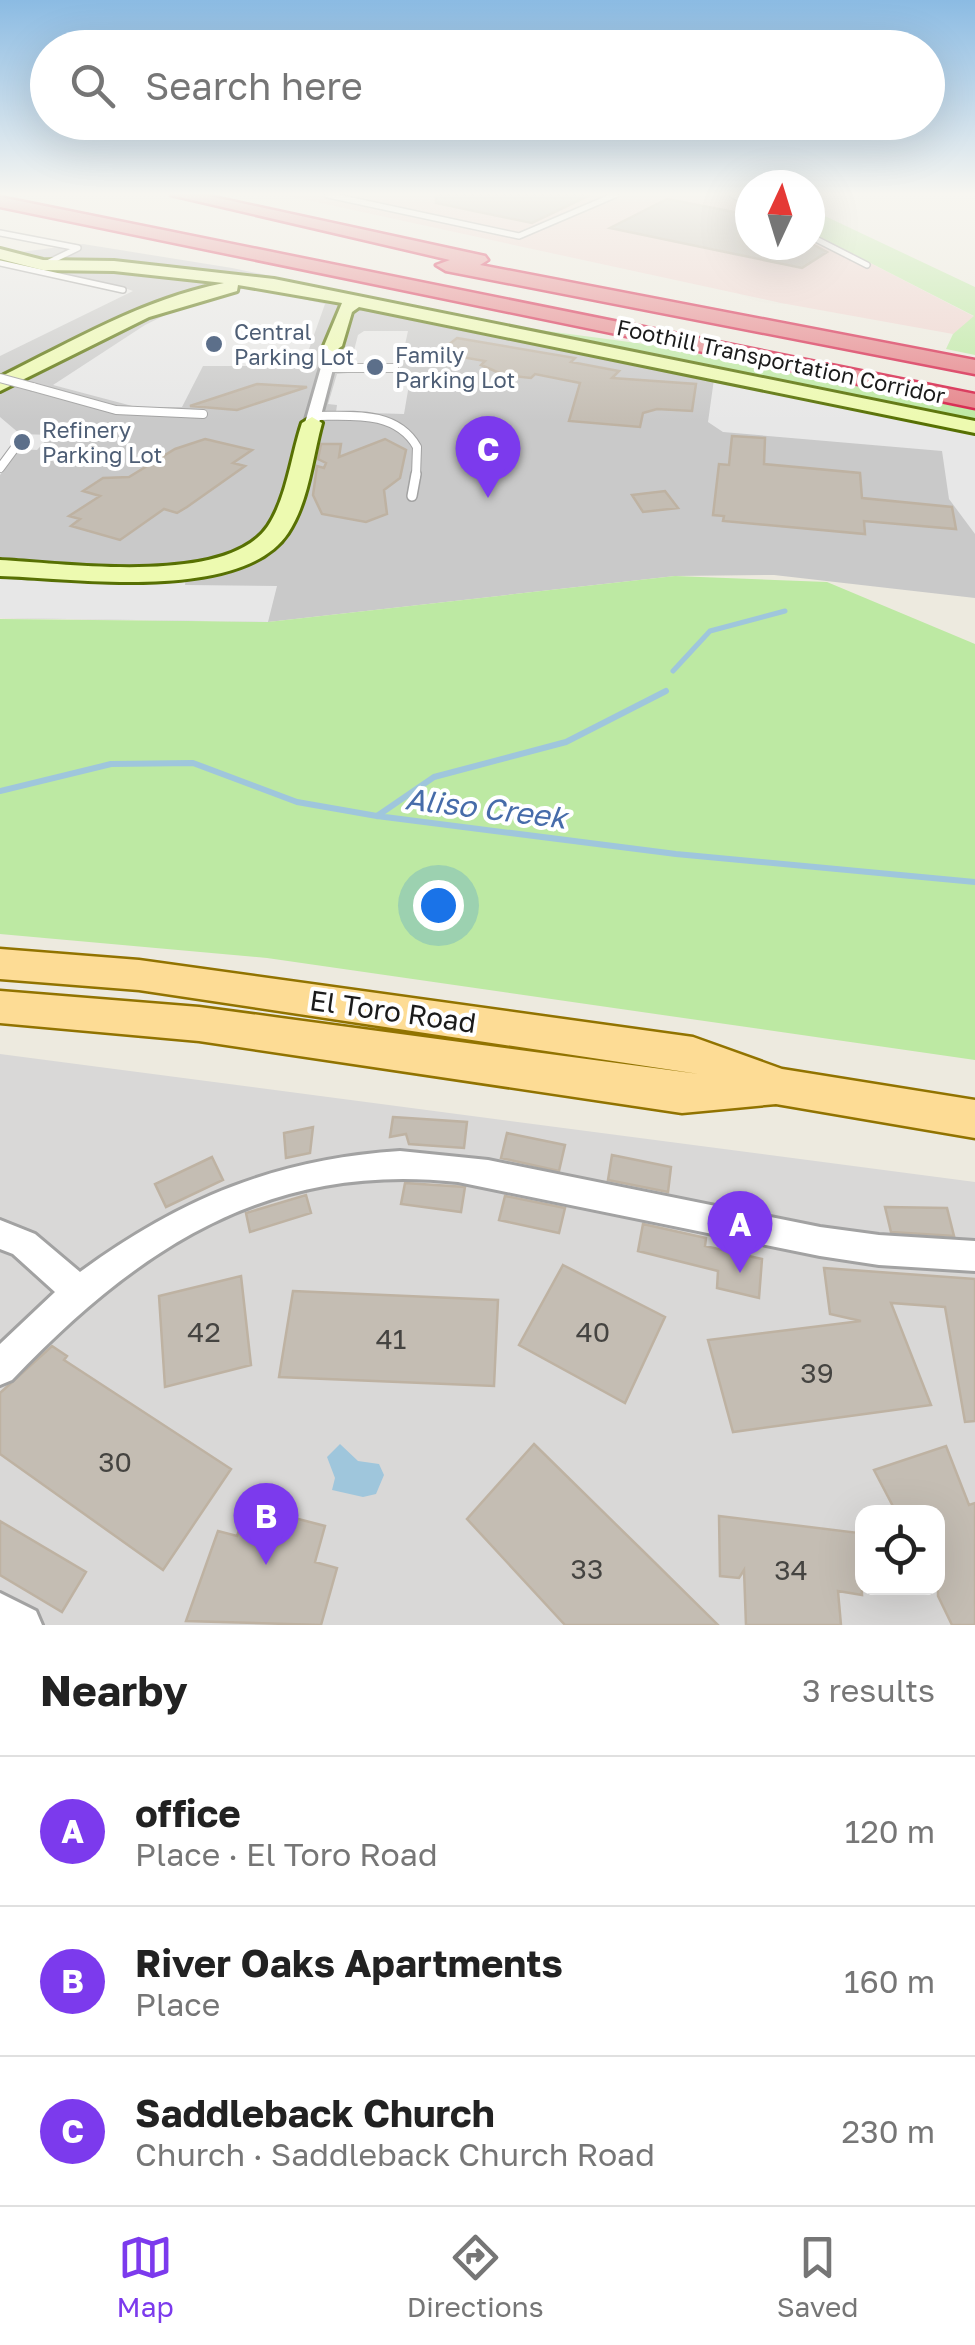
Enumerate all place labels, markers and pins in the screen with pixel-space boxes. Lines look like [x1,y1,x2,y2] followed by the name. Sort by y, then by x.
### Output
[234,318,354,370] place label: Central Parking Lot
[203,333,225,355] marker: Central Parking Lot
[395,341,515,393] place label: Family Parking Lot
[364,356,386,378] marker: Family Parking Lot
[42,416,162,468] place label: Refinery Parking Lot
[456,416,520,498] pin: C
[11,431,33,453] marker: Refinery Parking Lot
[708,1190,772,1273] pin: A
[234,1482,298,1565] pin: B

